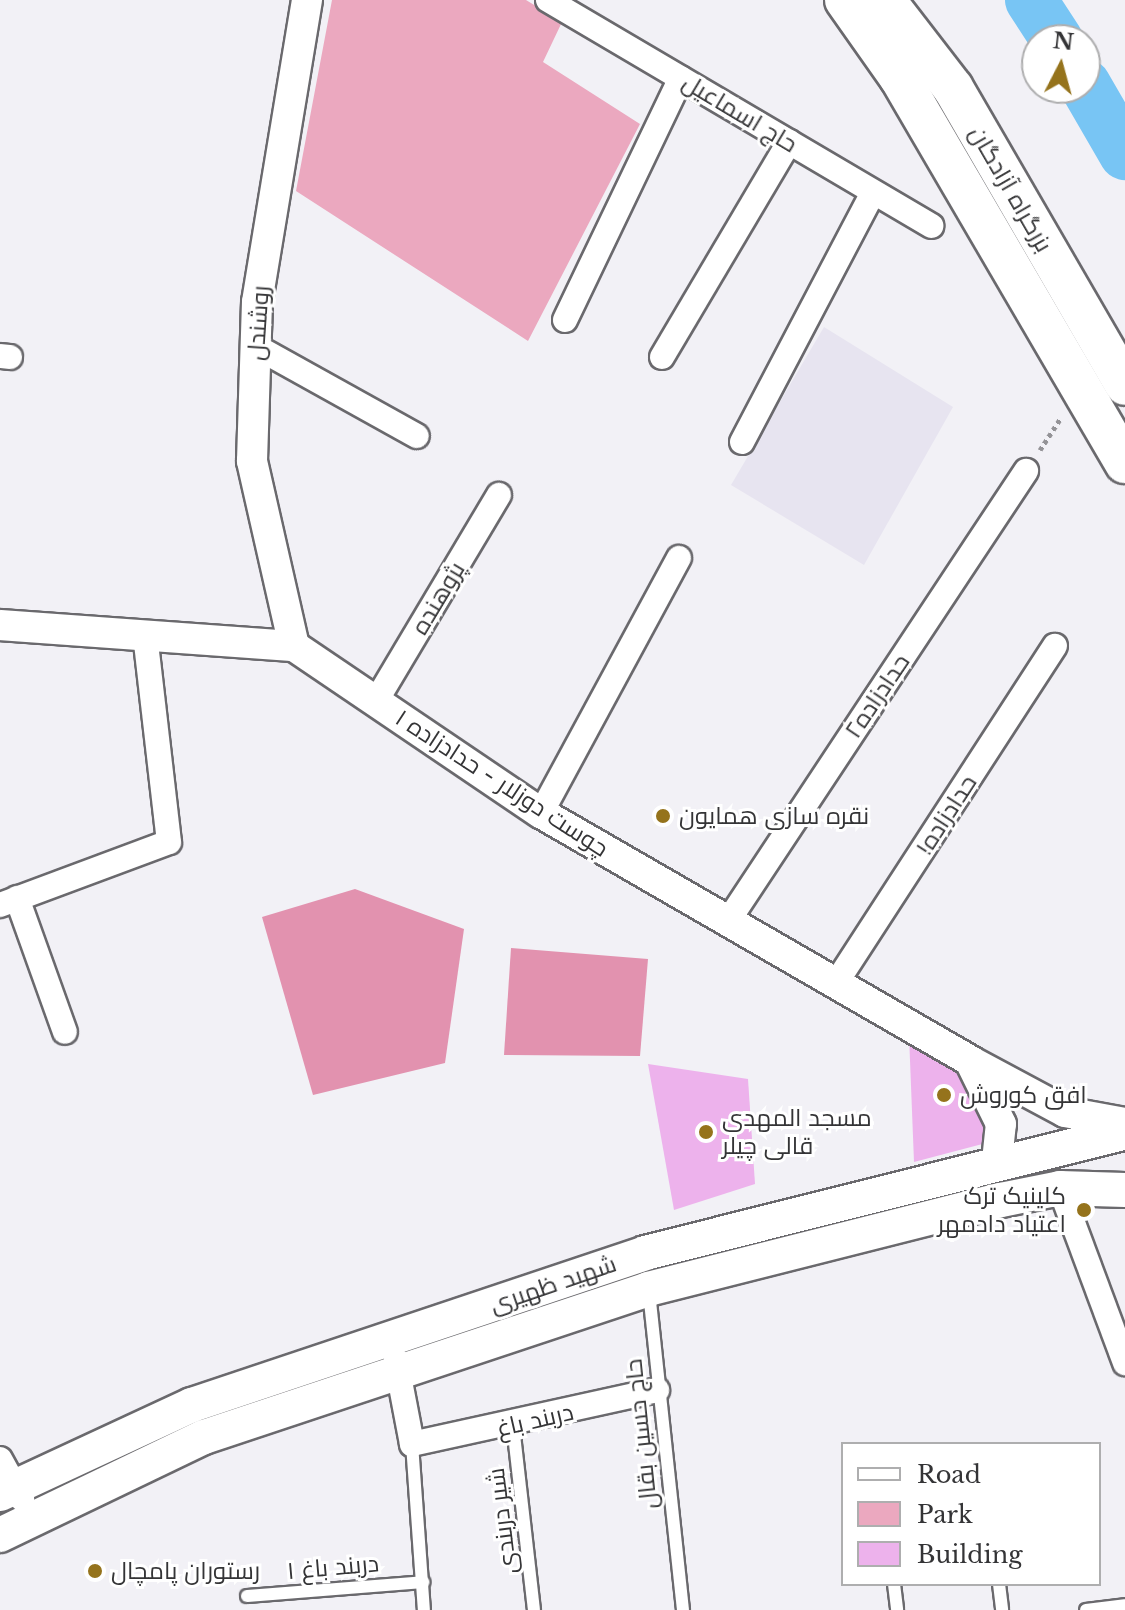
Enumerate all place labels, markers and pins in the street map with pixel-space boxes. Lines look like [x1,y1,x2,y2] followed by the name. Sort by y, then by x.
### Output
[679,802,869,830] place label: نقره سازی همایون
[654,807,672,825] marker: نقره سازی همایون
[960,1081,1087,1109] place label: افق کوروش
[935,1086,953,1104] marker: افق کوروش
[722,1104,872,1160] place label: مسجد المهدی قالی چیلر
[697,1123,715,1141] marker: مسجد المهدی قالی چیلر
[938,1182,1066,1238] place label: کلینیک ترک اعتیاد دادمهر
[1073,1199,1095,1221] marker: کلینیک ترک اعتیاد دادمهر
[111,1557,260,1585] place label: رستوران پامچال
[86,1562,104,1580] marker: رستوران پامچال

